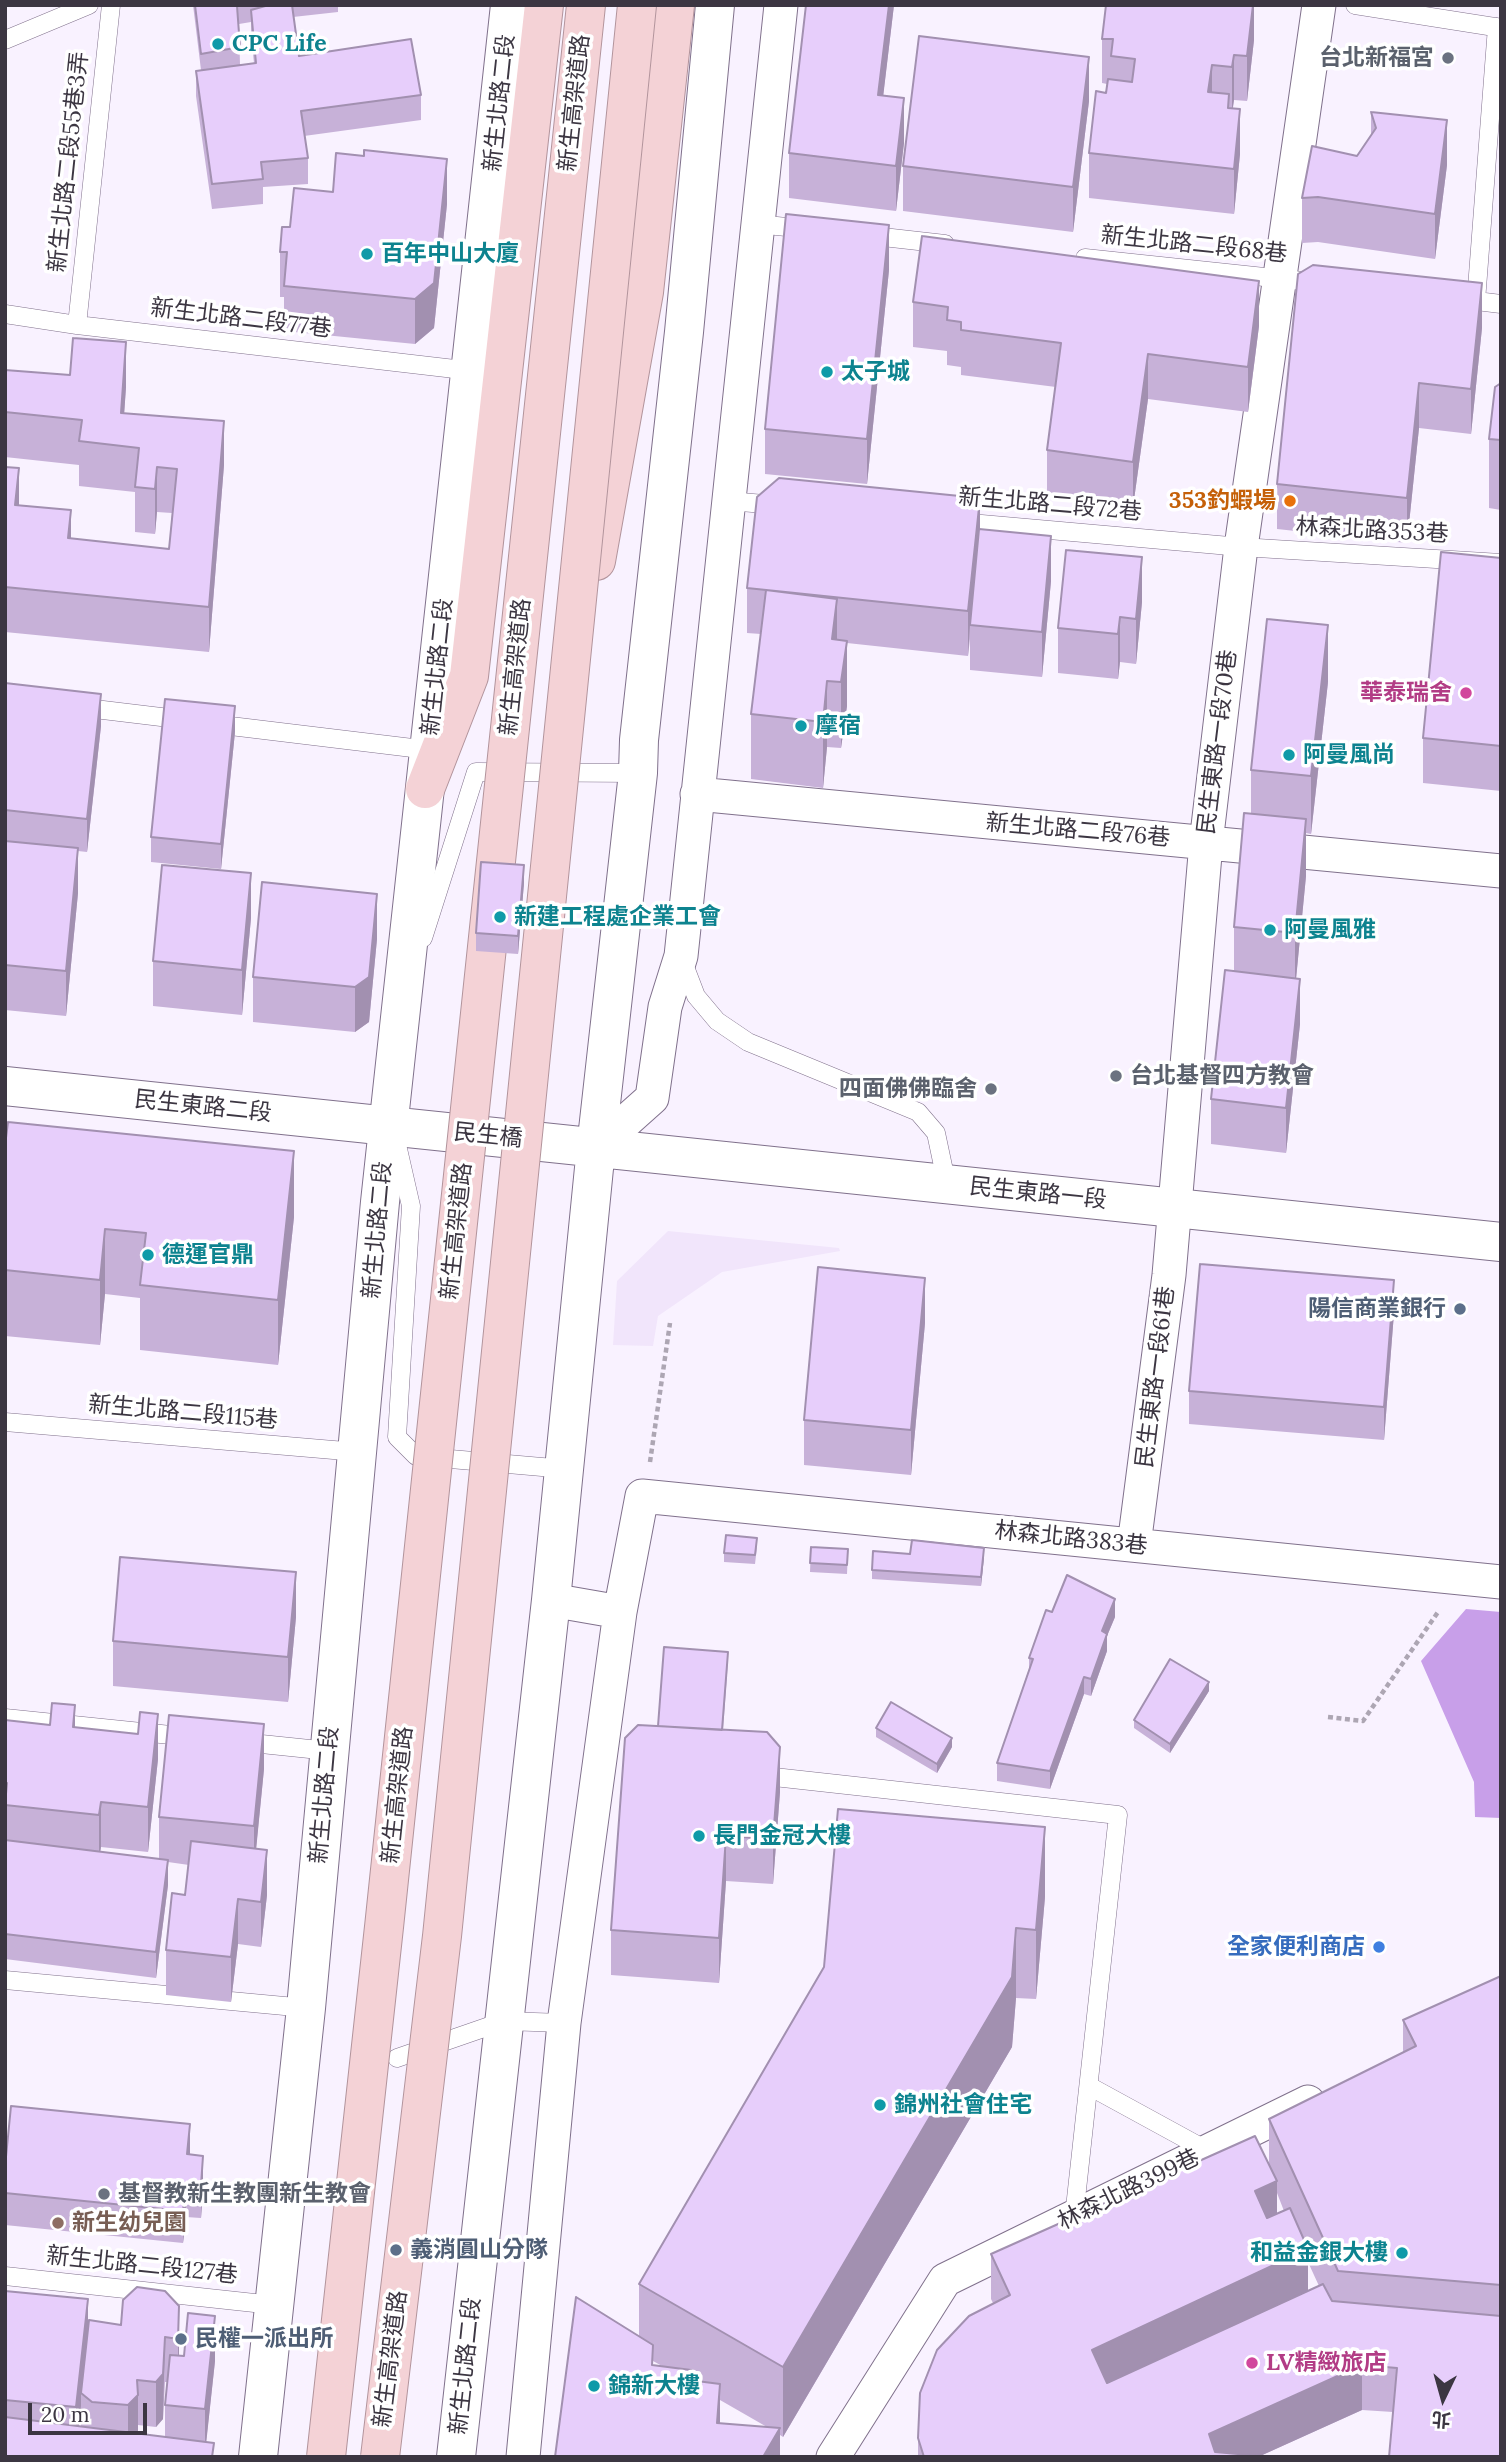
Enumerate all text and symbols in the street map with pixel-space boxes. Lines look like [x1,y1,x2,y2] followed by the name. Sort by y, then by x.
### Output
[232,30,327,58] place label: CPC Life
[479,33,521,173] street label: 新生北路二段
[554,33,596,173] street label: 新生高架道路
[210,36,226,52] marker: CPC Life
[1319,44,1434,72] place label: 台北新福宮
[44,50,94,274] street label: 新生北路二段55巷3弄
[1440,50,1456,66] marker: 台北新福宮
[1099,221,1289,269] street label: 新生北路二段68巷
[381,240,519,268] place label: 百年中山大廈
[359,246,375,262] marker: 百年中山大廈
[149,294,333,344] street label: 新生北路二段77巷
[841,358,910,386] place label: 太子城
[819,364,835,380] marker: 太子城
[957,483,1143,527] street label: 新生北路二段72巷
[1169,487,1276,515] place label: 353釣蝦場
[1282,493,1298,509] marker: 353釣蝦場
[1295,513,1449,549] street label: 林森北路353巷
[417,597,459,737] street label: 新生北路二段
[495,597,537,737] street label: 新生高架道路
[1193,648,1243,836] street label: 民生東路一段70巷
[1360,679,1452,707] place label: 華泰瑞舍
[1458,685,1474,701] marker: 華泰瑞舍
[815,712,861,740] place label: 摩宿
[793,718,809,734] marker: 摩宿
[1303,741,1395,769] place label: 阿曼風尚
[1281,747,1297,763] marker: 阿曼風尚
[985,809,1171,853] street label: 新生北路二段76巷
[514,903,721,931] place label: 新建工程處企業工會
[492,909,508,925] marker: 新建工程處企業工會
[1284,916,1376,944] place label: 阿曼風雅
[1262,922,1278,938] marker: 阿曼風雅
[1130,1062,1314,1090] place label: 台北基督四方教會
[1108,1068,1124,1084] marker: 台北基督四方教會
[839,1075,977,1103] place label: 四面佛佛臨舍
[983,1081,999,1097] marker: 四面佛佛臨舍
[133,1086,273,1128] street label: 民生東路二段
[452,1119,524,1153] street label: 民生橋
[358,1160,398,1300] street label: 新生北路二段
[436,1161,478,1301] street label: 新生高架道路
[968,1173,1108,1215] street label: 民生東路一段
[162,1241,254,1269] place label: 德運官鼎
[140,1247,156,1263] marker: 德運官鼎
[1131,1285,1181,1469] street label: 民生東路一段61巷
[1308,1295,1446,1323] place label: 陽信商業銀行
[1452,1301,1468,1317] marker: 陽信商業銀行
[87,1391,279,1435] street label: 新生北路二段115巷
[993,1517,1149,1561] street label: 林森北路383巷
[305,1725,345,1865] street label: 新生北路二段
[377,1725,419,1865] street label: 新生高架道路
[713,1822,851,1850] place label: 長門金冠大樓
[691,1828,707,1844] marker: 長門金冠大樓
[1227,1933,1365,1961] place label: 全家便利商店
[1371,1939,1387,1955] marker: 全家便利商店
[894,2091,1032,2119] place label: 錦州社會住宅
[872,2097,888,2113] marker: 錦州社會住宅
[1054,2144,1204,2236] street label: 林森北路399巷
[118,2180,371,2208] place label: 基督教新生教團新生教會
[96,2186,112,2202] marker: 基督教新生教團新生教會
[72,2209,187,2237] place label: 新生幼兒園
[50,2215,66,2231] marker: 新生幼兒園
[410,2236,548,2264] place label: 義消圓山分隊
[1250,2239,1388,2267] place label: 和益金銀大樓
[45,2242,239,2290] street label: 新生北路二段127巷
[388,2242,404,2258] marker: 義消圓山分隊
[1394,2245,1410,2261] marker: 和益金銀大樓
[369,2289,413,2429] street label: 新生高架道路
[445,2296,487,2436] street label: 新生北路二段
[195,2325,333,2353] place label: 民權一派出所
[173,2331,189,2347] marker: 民權一派出所
[1266,2349,1386,2377] place label: LV精緻旅店
[1244,2355,1260,2371] marker: LV精緻旅店
[1408,2364,1478,2434] north arrow
[608,2372,700,2400] place label: 錦新大樓
[586,2378,602,2394] marker: 錦新大樓
[32,2388,150,2432] scale bar
[41,2401,90,2428] text: 20 m
[1431,2407,1452,2433] text: 北

